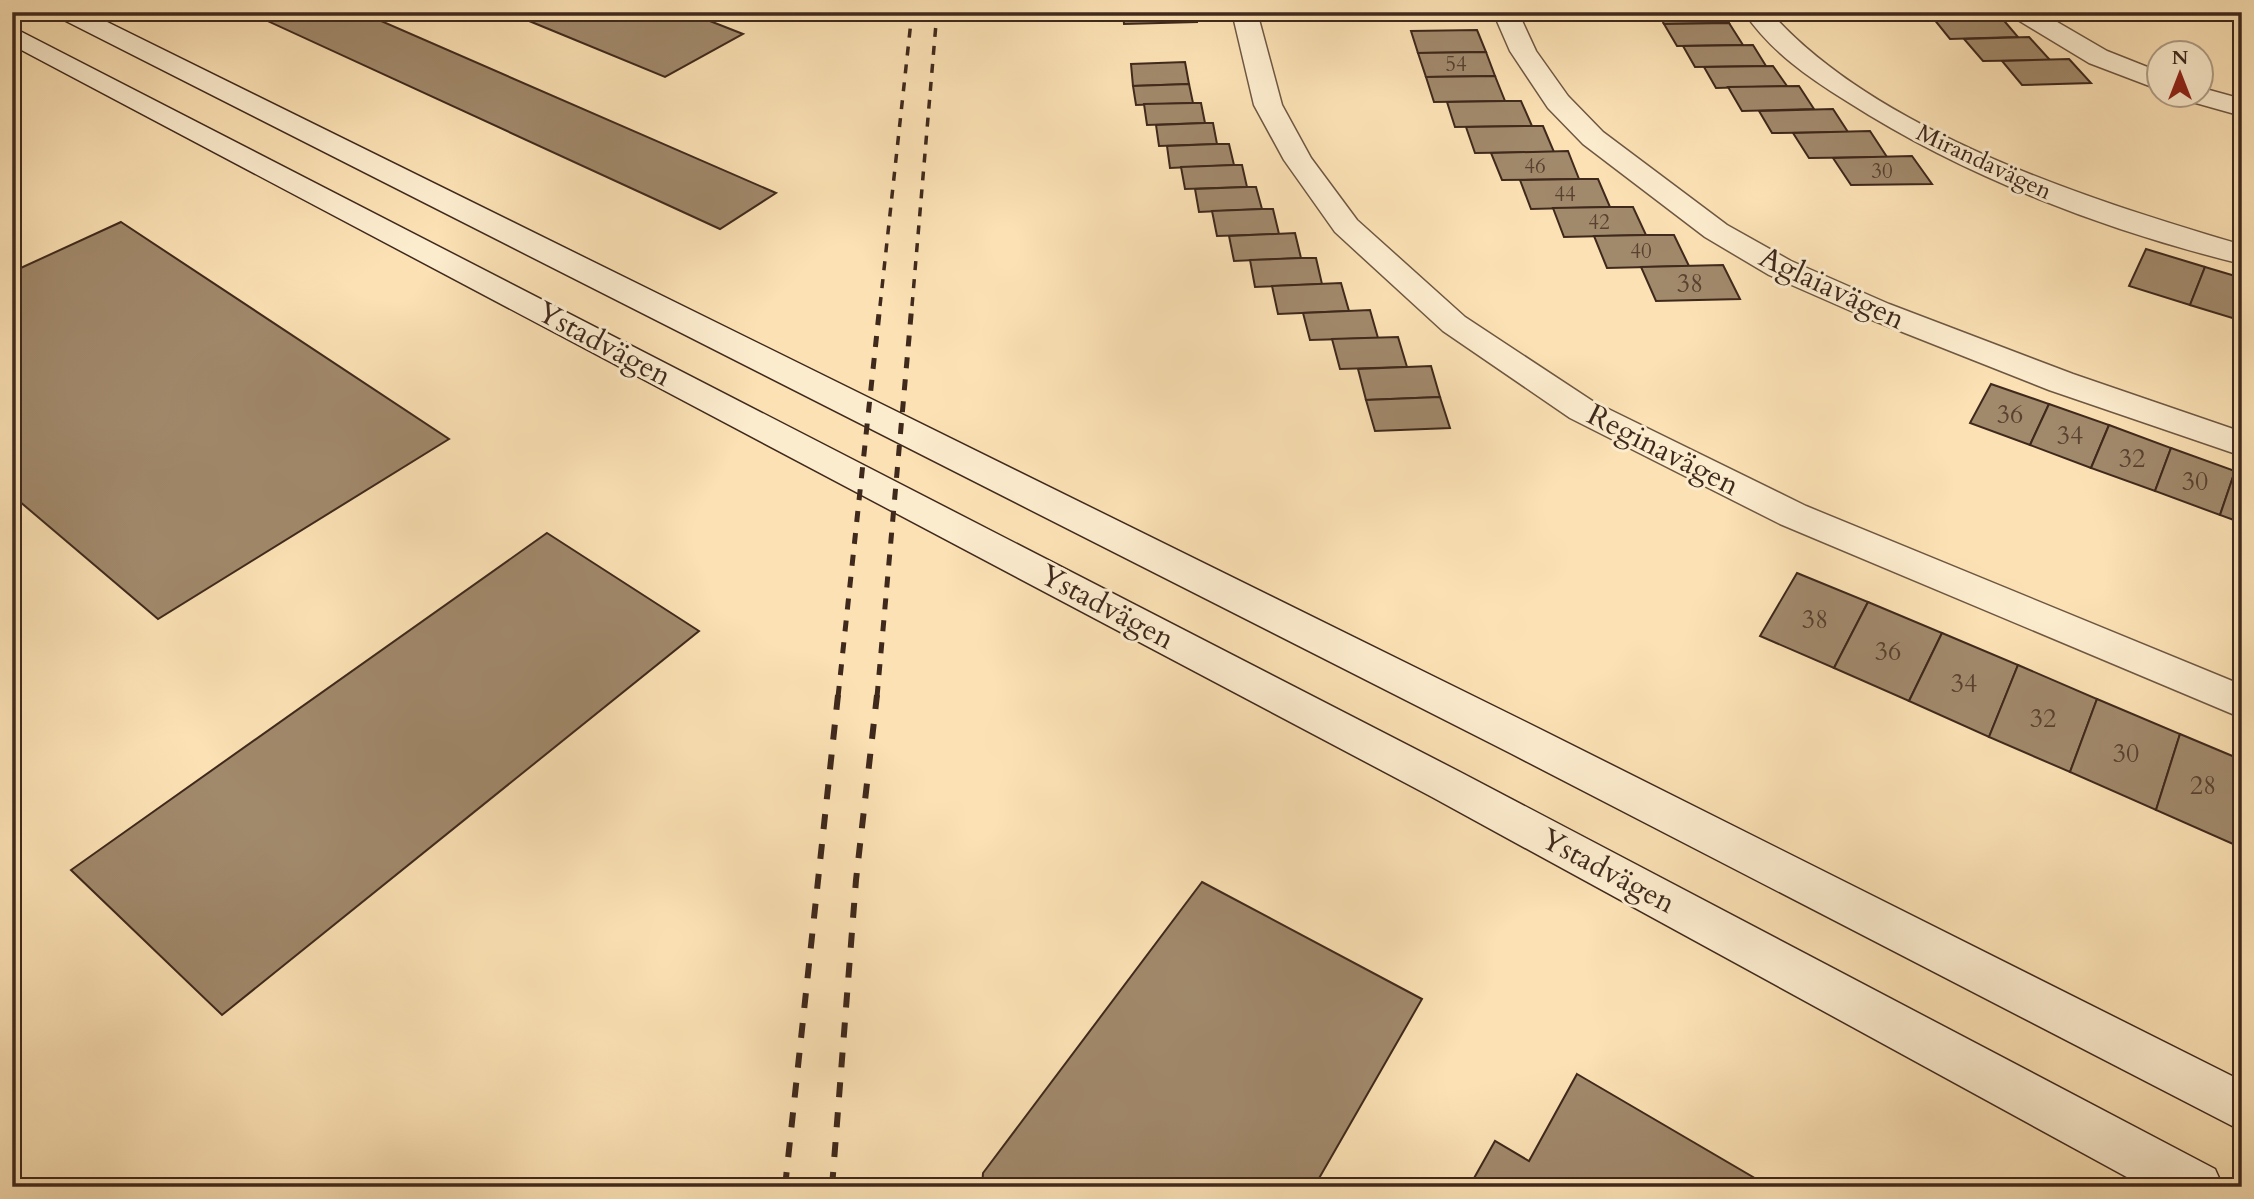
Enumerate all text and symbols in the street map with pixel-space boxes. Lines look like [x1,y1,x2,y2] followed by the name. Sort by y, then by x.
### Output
[2146,38,2216,108] north arrow
[2172,45,2189,71] text: N
[1445,50,1467,79] house number: 54
[1911,116,2057,208] street label: Mirandavägen
[1524,152,1546,181] house number: 46
[1871,157,1893,186] house number: 30
[1554,180,1576,209] house number: 44
[1588,208,1610,237] house number: 42
[1753,236,1911,340] street label: Aglaiavägen
[1630,237,1652,266] house number: 40
[1677,266,1703,301] house number: 38
[530,291,678,397] street label: Ystadvägen
[1580,394,1746,506] street label: Reginavägen
[1997,397,2023,432] house number: 36
[2057,418,2083,453] house number: 34
[2119,441,2145,476] house number: 32
[2182,464,2208,499] house number: 30
[1033,554,1181,660] street label: Ystadvägen
[1802,602,1828,637] house number: 38
[1875,634,1901,669] house number: 36
[1951,666,1977,701] house number: 34
[2030,701,2056,736] house number: 32
[2113,736,2139,771] house number: 30
[2190,768,2216,803] house number: 28
[1534,818,1682,924] street label: Ystadvägen

